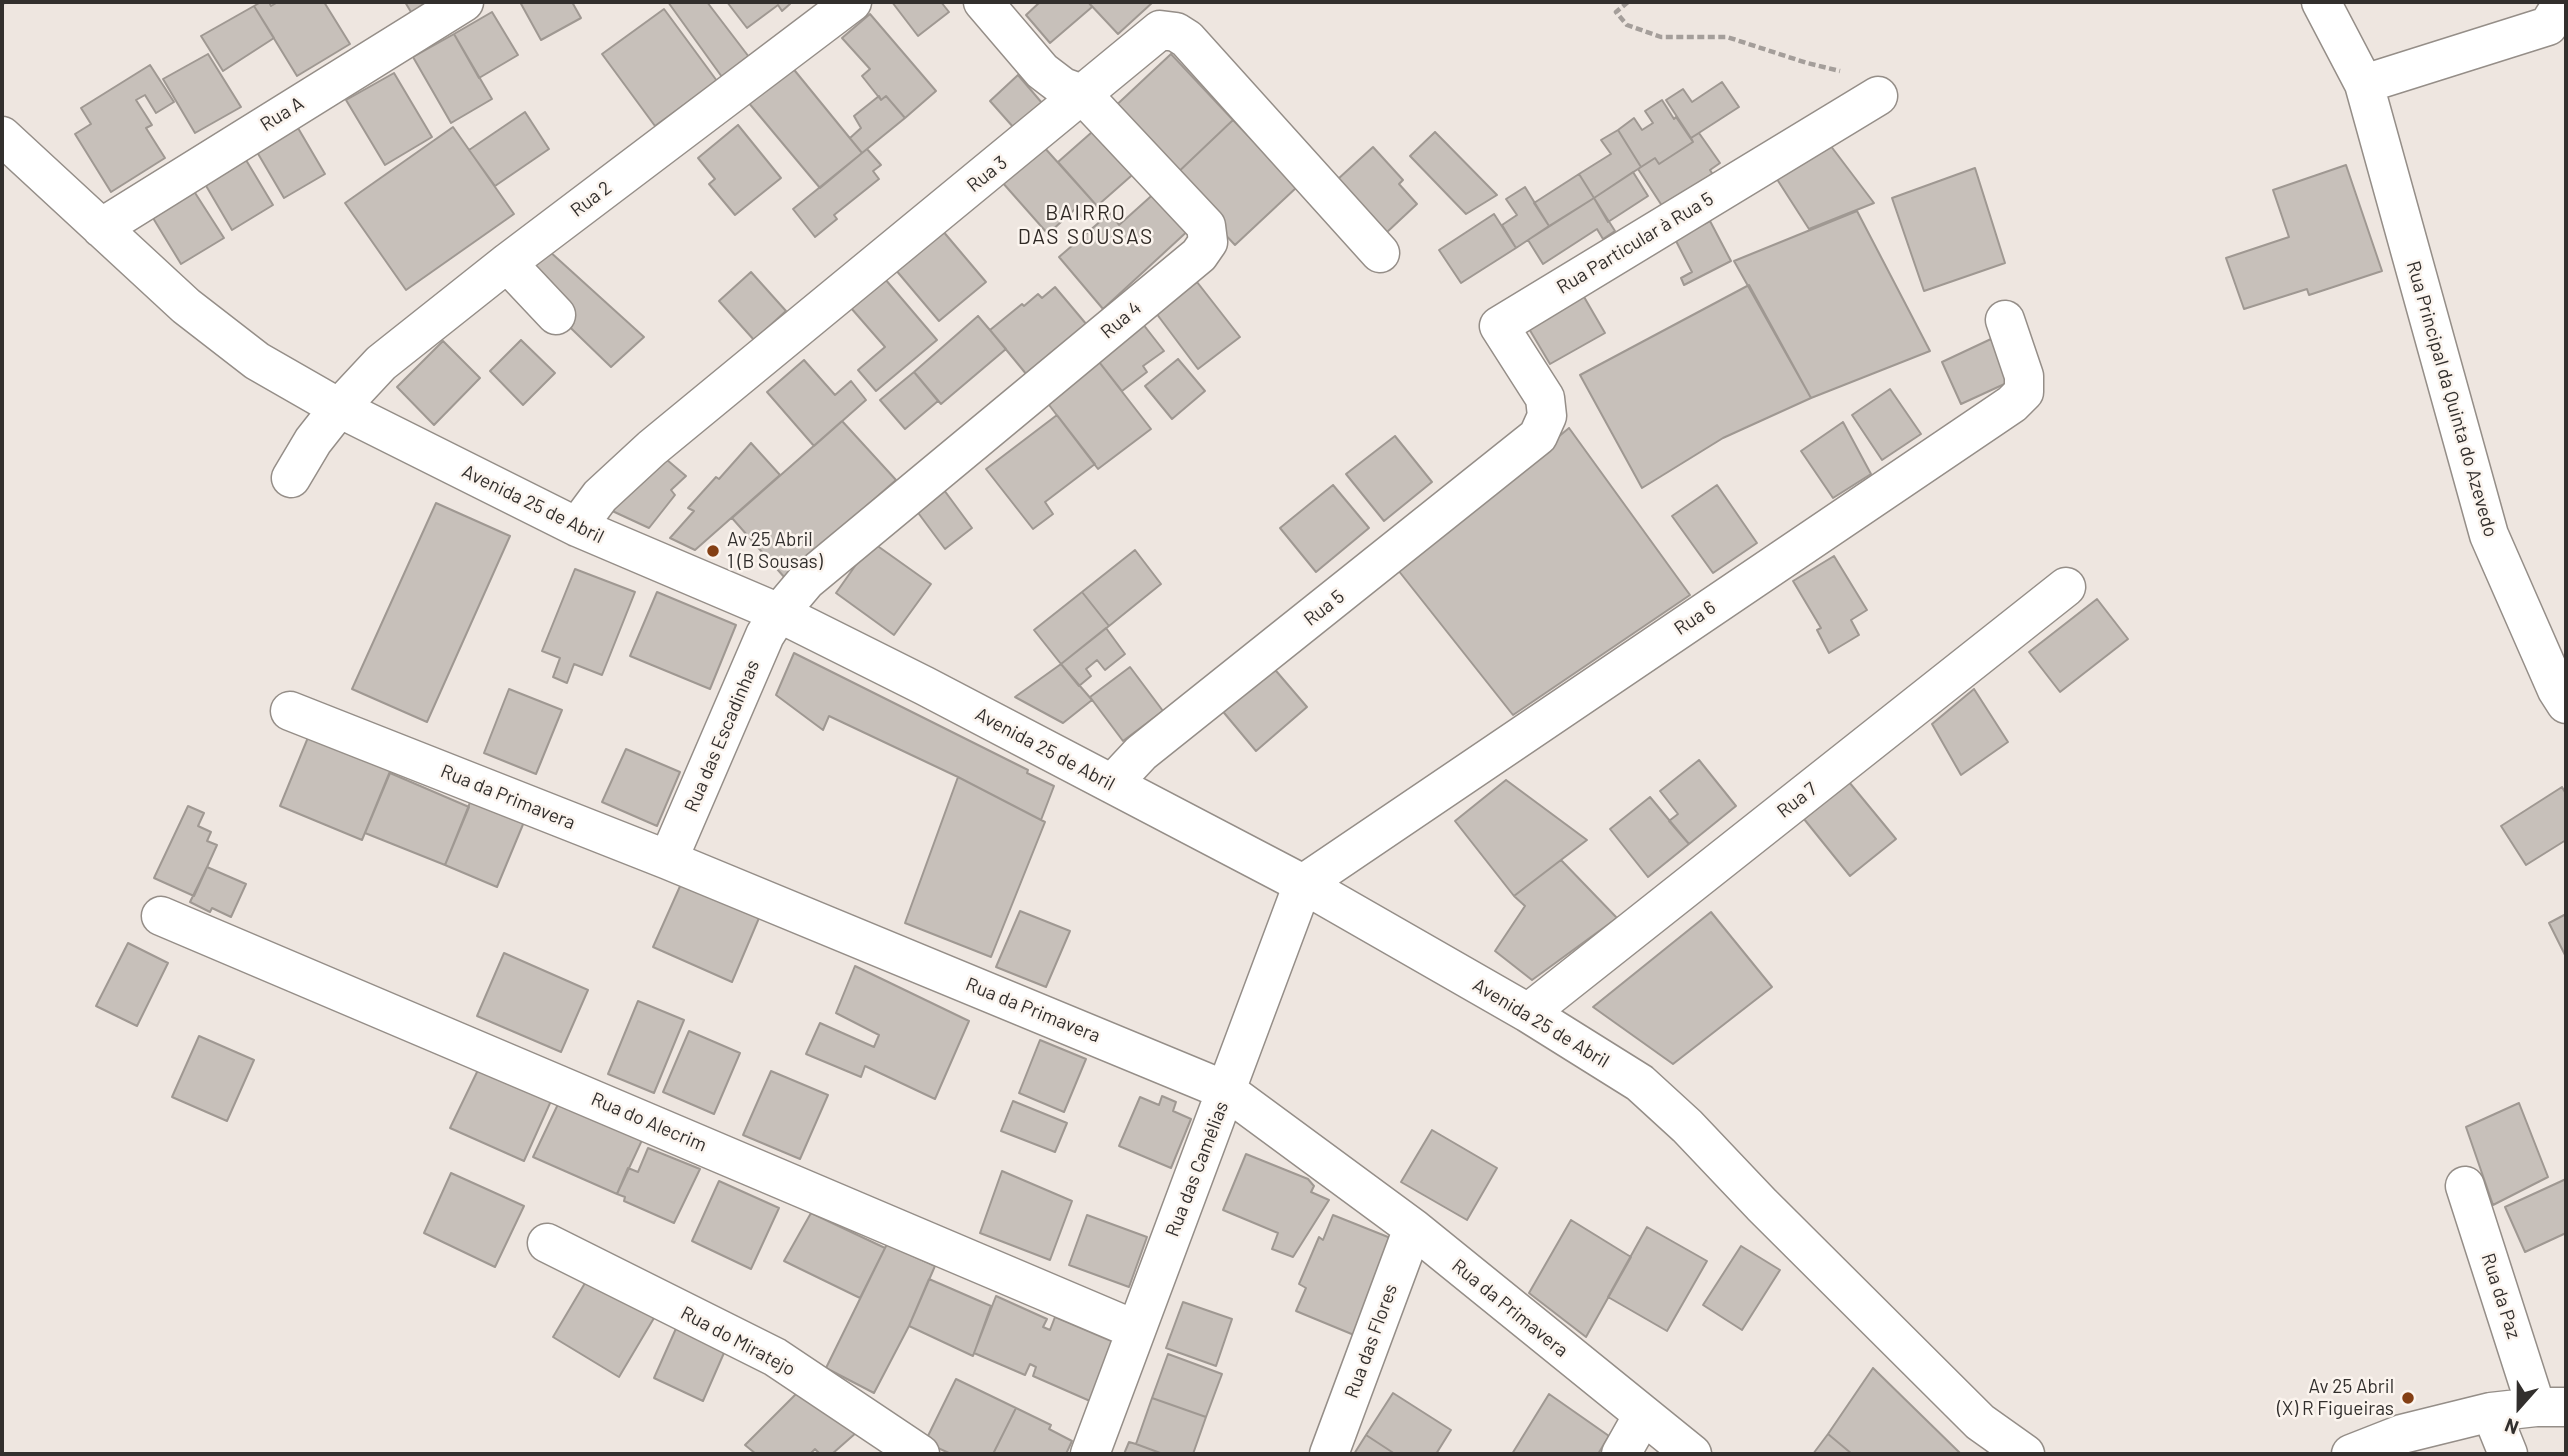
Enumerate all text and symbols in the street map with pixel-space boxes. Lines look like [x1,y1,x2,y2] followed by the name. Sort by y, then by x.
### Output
[256,92,308,136] street label: Rua A
[962,151,1012,197] street label: Rua 3
[566,176,616,222] street label: Rua 2
[1553,187,1717,299] street label: Rua Particular à Rua 5
[1019,200,1153,250] district label: BAIRRO DAS SOUSAS
[2402,258,2502,540] street label: Rua Principal da Quinta do Azevedo
[1096,297,1146,343] street label: Rua 4
[458,460,608,548] street label: Avenida 25 de Abril
[727,529,823,573] place label: Av 25 Abril 1 (B Sousas)
[705,543,721,559] marker: Av 25 Abril 1 (B Sousas)
[1299,585,1349,631] street label: Rua 5
[1670,596,1720,640] street label: Rua 6
[680,656,764,816] street label: Rua das Escadinhas
[971,703,1119,795] street label: Avenida 25 de Abril
[437,760,579,834] street label: Rua da Primavera
[1773,777,1821,823] street label: Rua 7
[962,973,1104,1047] street label: Rua da Primavera
[1469,973,1613,1073] street label: Avenida 25 de Abril
[588,1087,710,1157] street label: Rua do Alecrim
[1161,1098,1233,1240] street label: Rua das Camélias
[2476,1250,2526,1342] street label: Rua da Paz
[1447,1254,1573,1362] street label: Rua da Primavera
[1340,1281,1402,1401] street label: Rua das Flores
[677,1301,799,1381] street label: Rua do Miratejo
[2484,1372,2554,1442] north arrow
[2277,1376,2394,1420] place label: Av 25 Abril (X) R Figueiras
[2400,1390,2416,1406] marker: Av 25 Abril (X) R Figueiras
[2501,1414,2521,1440] text: N

